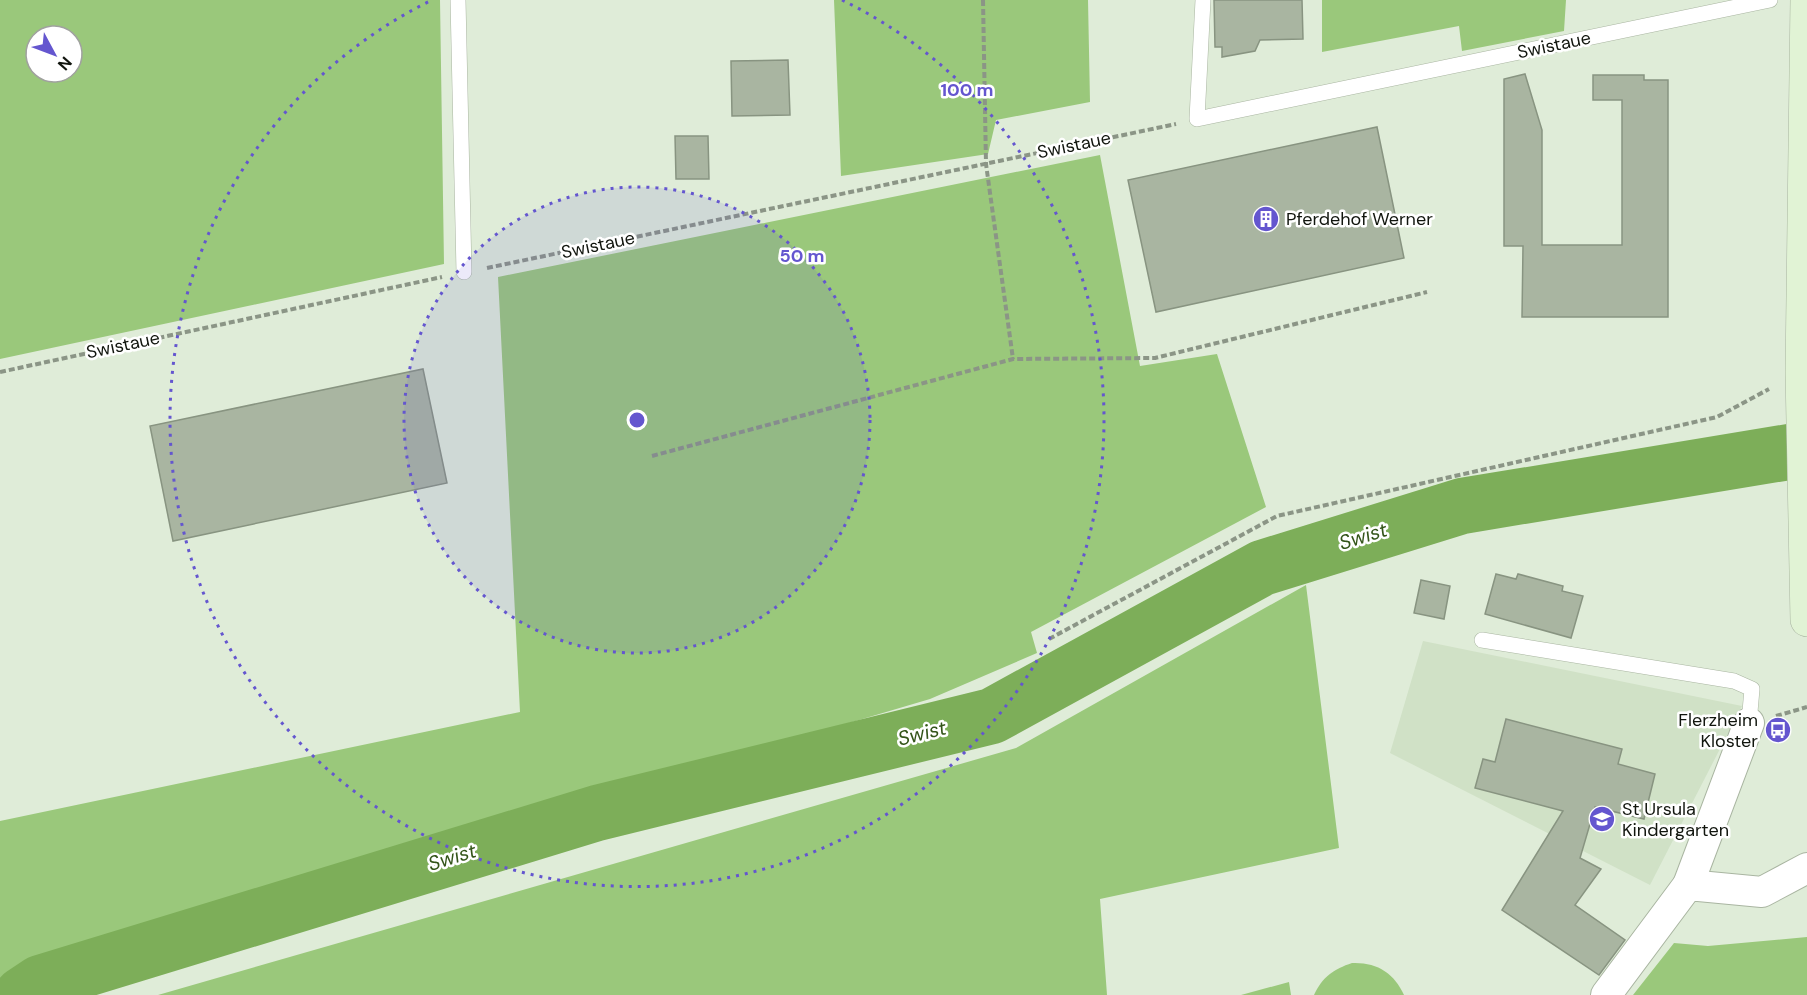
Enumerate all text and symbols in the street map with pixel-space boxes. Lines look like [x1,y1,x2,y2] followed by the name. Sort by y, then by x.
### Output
[24,24,84,84] north arrow
[1515,26,1593,64] street label: Swistaue
[53,52,77,75] text: N
[940,78,994,102] text: 100 m
[1035,126,1113,164] street label: Swistaue
[1251,204,1281,234] building icon: Pferdehof Werner
[1286,207,1433,231] place label: Pferdehof Werner
[559,226,637,264] street label: Swistaue
[779,244,825,268] text: 50 m
[84,326,162,364] street label: Swistaue
[627,410,647,430] centre of rings
[1336,516,1391,556] water label: Swist
[1678,708,1758,753] place label: Flerzheim Kloster
[895,714,949,752] water label: Swist
[1763,715,1793,745] bus stop icon: Flerzheim Kloster
[1622,797,1729,842] place label: St Ursula Kindergarten
[1587,804,1617,834] school or university icon: St Ursula Kindergarten
[425,837,480,877] water label: Swist

